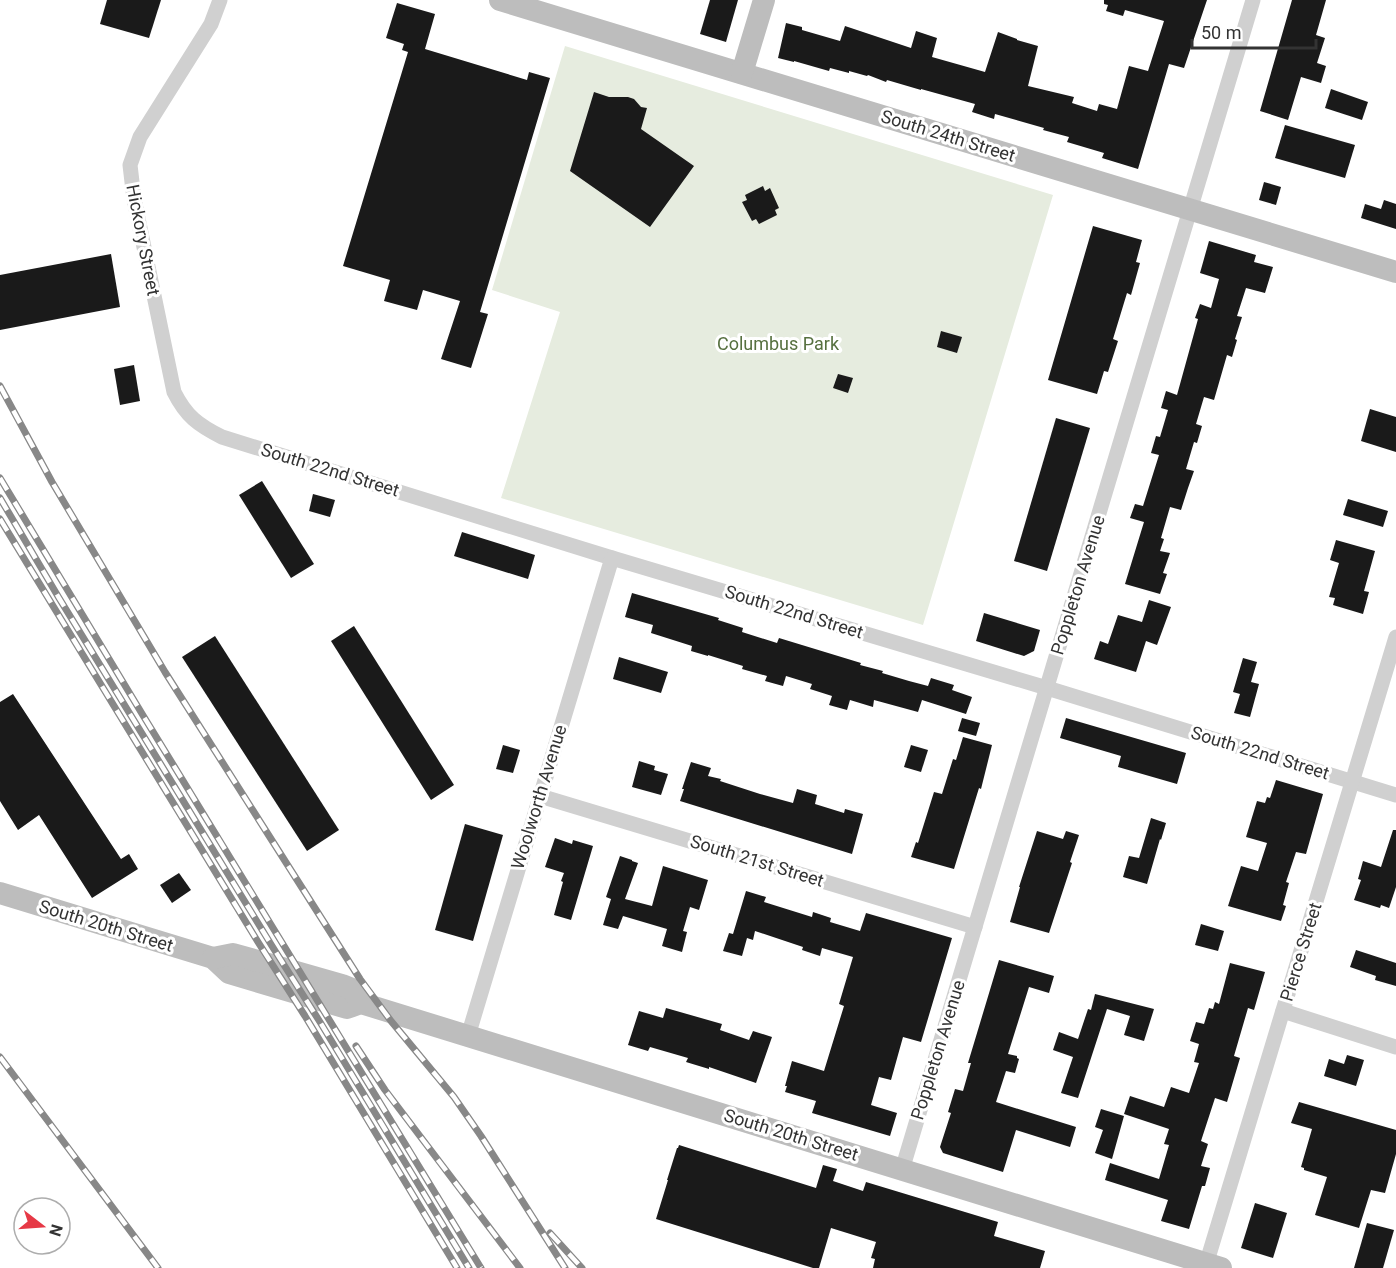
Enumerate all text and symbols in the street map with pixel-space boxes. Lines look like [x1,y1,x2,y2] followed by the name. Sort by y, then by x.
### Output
[1192,12,1316,50] scale bar
[1201,22,1241,43] text: 50 m
[879,105,1018,166] street label: South 24th Street
[122,183,165,297] street label: Hickory Street
[717,333,840,354] park label: Columbus Park
[258,439,402,501] street label: South 22nd Street
[1046,513,1109,657] street label: Poppleton Avenue
[722,581,866,643] street label: South 22nd Street
[507,722,571,872] street label: Woolworth Avenue
[1188,722,1332,784] street label: South 22nd Street
[688,830,827,891] street label: South 21st Street
[37,895,176,956] street label: South 20th Street
[1276,900,1326,1004] street label: Pierce Street
[906,978,969,1122] street label: Poppleton Avenue
[722,1104,861,1165] street label: South 20th Street
[12,1196,72,1256] north arrow
[45,1222,67,1238] text: N

